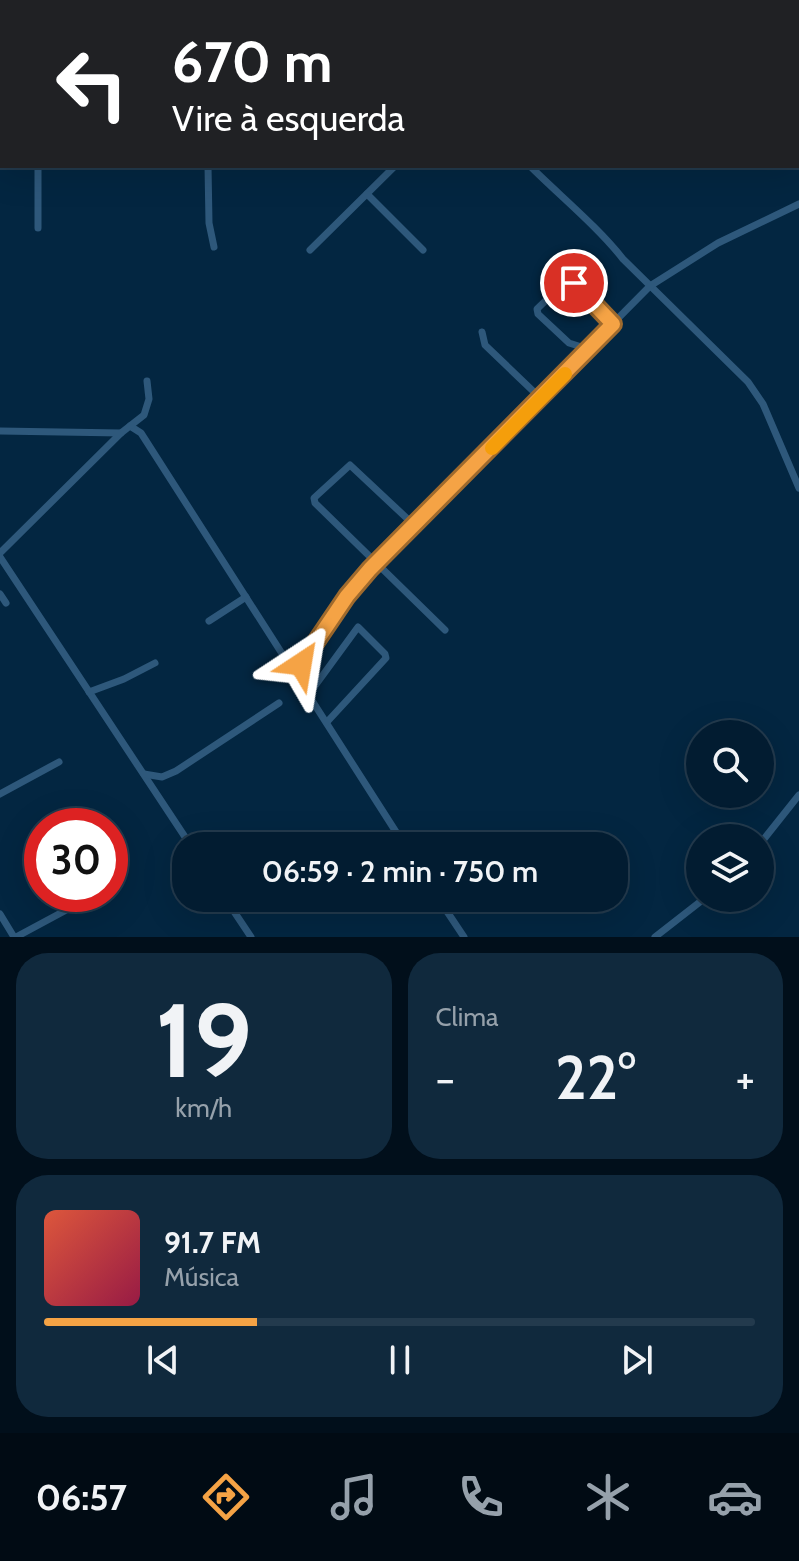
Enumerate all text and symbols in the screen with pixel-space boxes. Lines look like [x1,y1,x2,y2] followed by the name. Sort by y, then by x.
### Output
[172,28,332,96] text: 670 m
[40,32,144,136] icon: left
[172,96,405,140] text: Vire à esquerda
[540,249,608,317] pin
[552,261,596,305] icon: arrive
[259,622,343,706] position arrow
[686,720,774,912] map controls
[686,720,774,808] button: search
[24,808,128,912] speed limit sign: 30
[686,824,774,912] button: layers
[262,853,538,890] text: 06:59 · 2 min · 750 m
[155,977,252,1103] text: 19
[436,1001,498,1033] text: Clima
[555,1041,636,1114] text: 22°
[436,1052,455,1105] text: −
[736,1052,755,1105] text: +
[175,1092,232,1124] text: km/h
[164,1224,261,1261] text: 91.7 FM
[164,1261,239,1293] text: Música
[141,1338,185,1382] icon: previous
[378,1338,422,1382] icon: pause
[615,1338,659,1382] icon: next
[198,1469,254,1525] icon: directions
[326,1469,382,1525] icon: music
[453,1469,509,1525] icon: phone
[580,1469,636,1525] icon: climate
[707,1469,763,1525] icon: car
[36,1475,127,1519] text: 06:57

